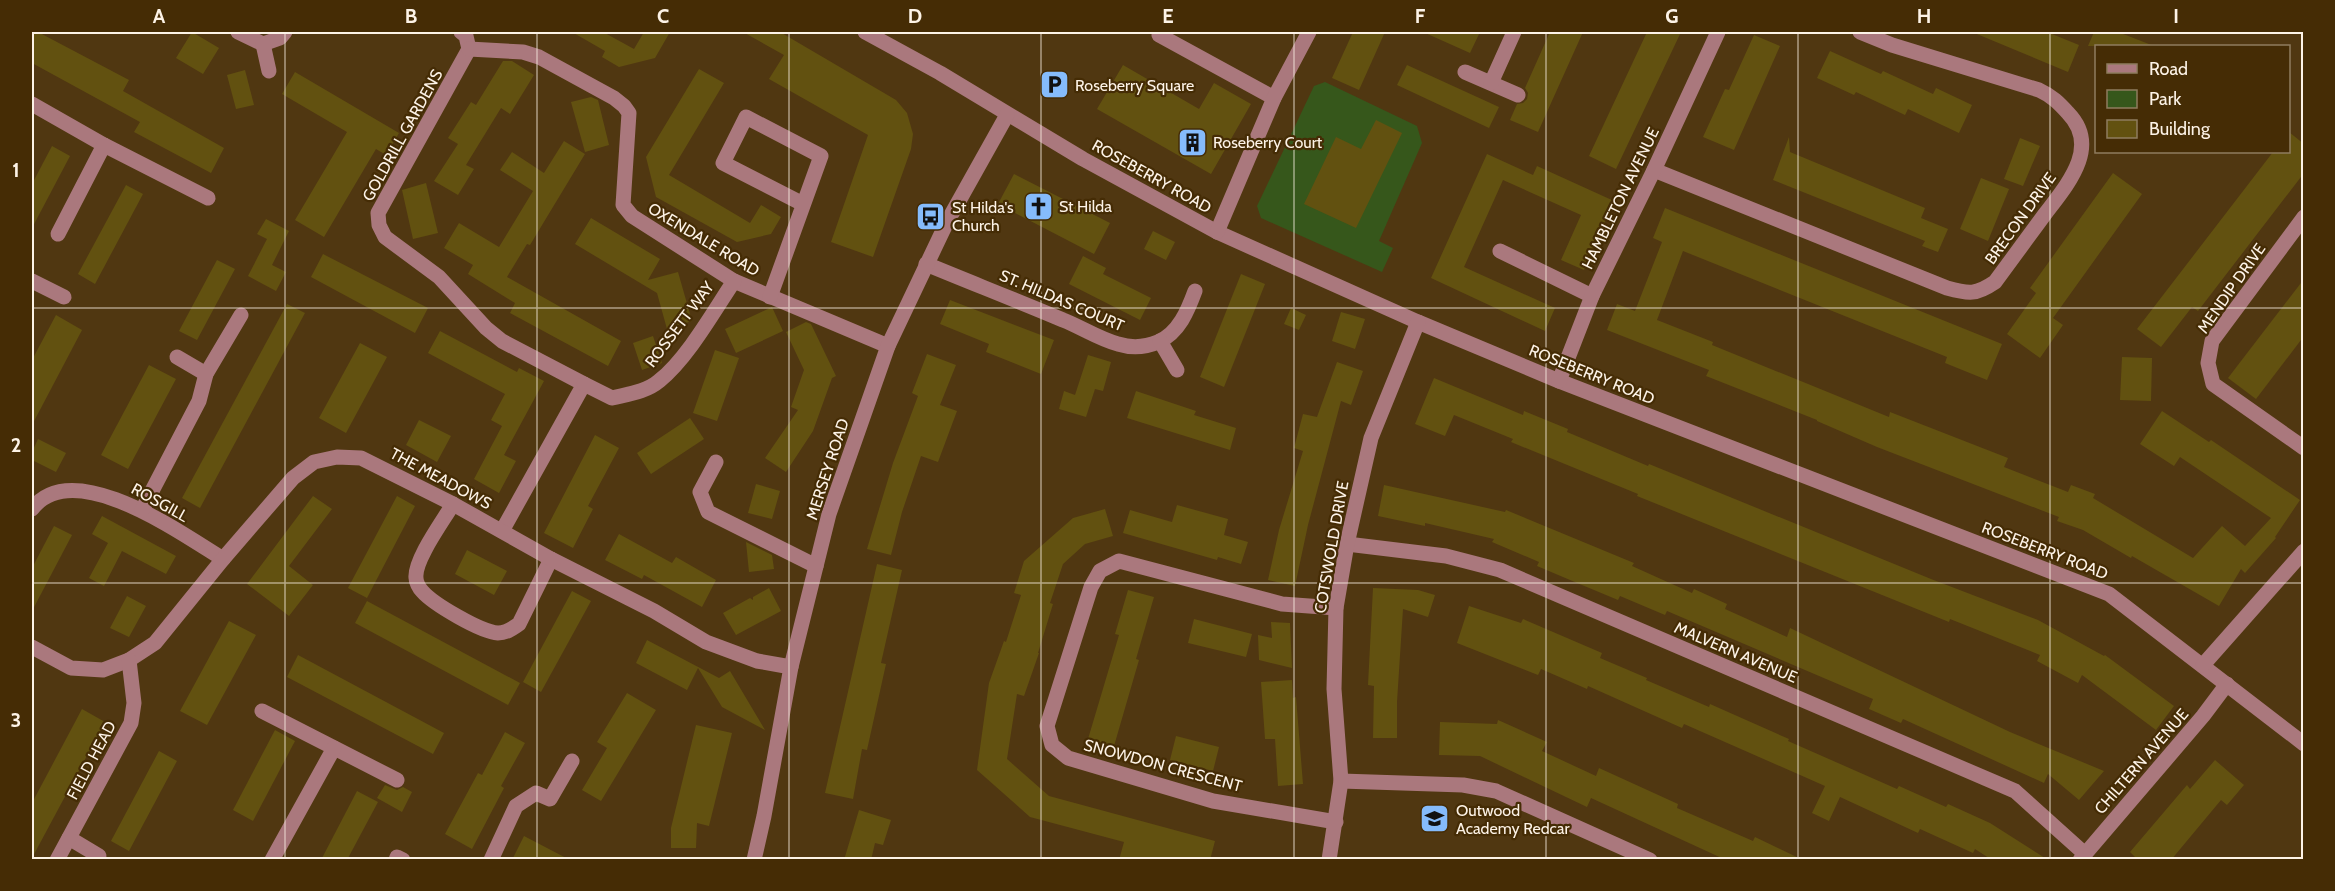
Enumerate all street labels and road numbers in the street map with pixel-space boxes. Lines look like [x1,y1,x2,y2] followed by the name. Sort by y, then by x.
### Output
[358,66,446,204] street label: GOLDRILL GARDENS
[1578,124,1663,272] street label: HAMBLETON AVENUE
[1089,136,1215,217] street label: ROSEBERRY ROAD
[1981,169,2060,268] street label: BRECON DRIVE
[645,199,763,280] street label: OXENDALE ROAD
[2193,240,2270,337] street label: MENDIP DRIVE
[997,266,1127,335] street label: ST. HILDAS COURT
[641,277,718,371] street label: ROSSETT WAY
[1526,341,1657,408] street label: ROSEBERRY ROAD
[802,416,853,522] street label: MERSEY ROAD
[387,444,495,513] street label: THE MEADOWS
[128,479,192,526] street label: ROSGILL
[1311,479,1353,615] street label: COTSWOLD DRIVE
[1979,518,2111,583] street label: ROSEBERRY ROAD
[1671,618,1800,687] street label: MALVERN AVENUE
[2090,705,2192,818] street label: CHILTERN AVENUE
[63,718,120,803] street label: FIELD HEAD
[1082,735,1244,796] street label: SNOWDON CRESCENT

